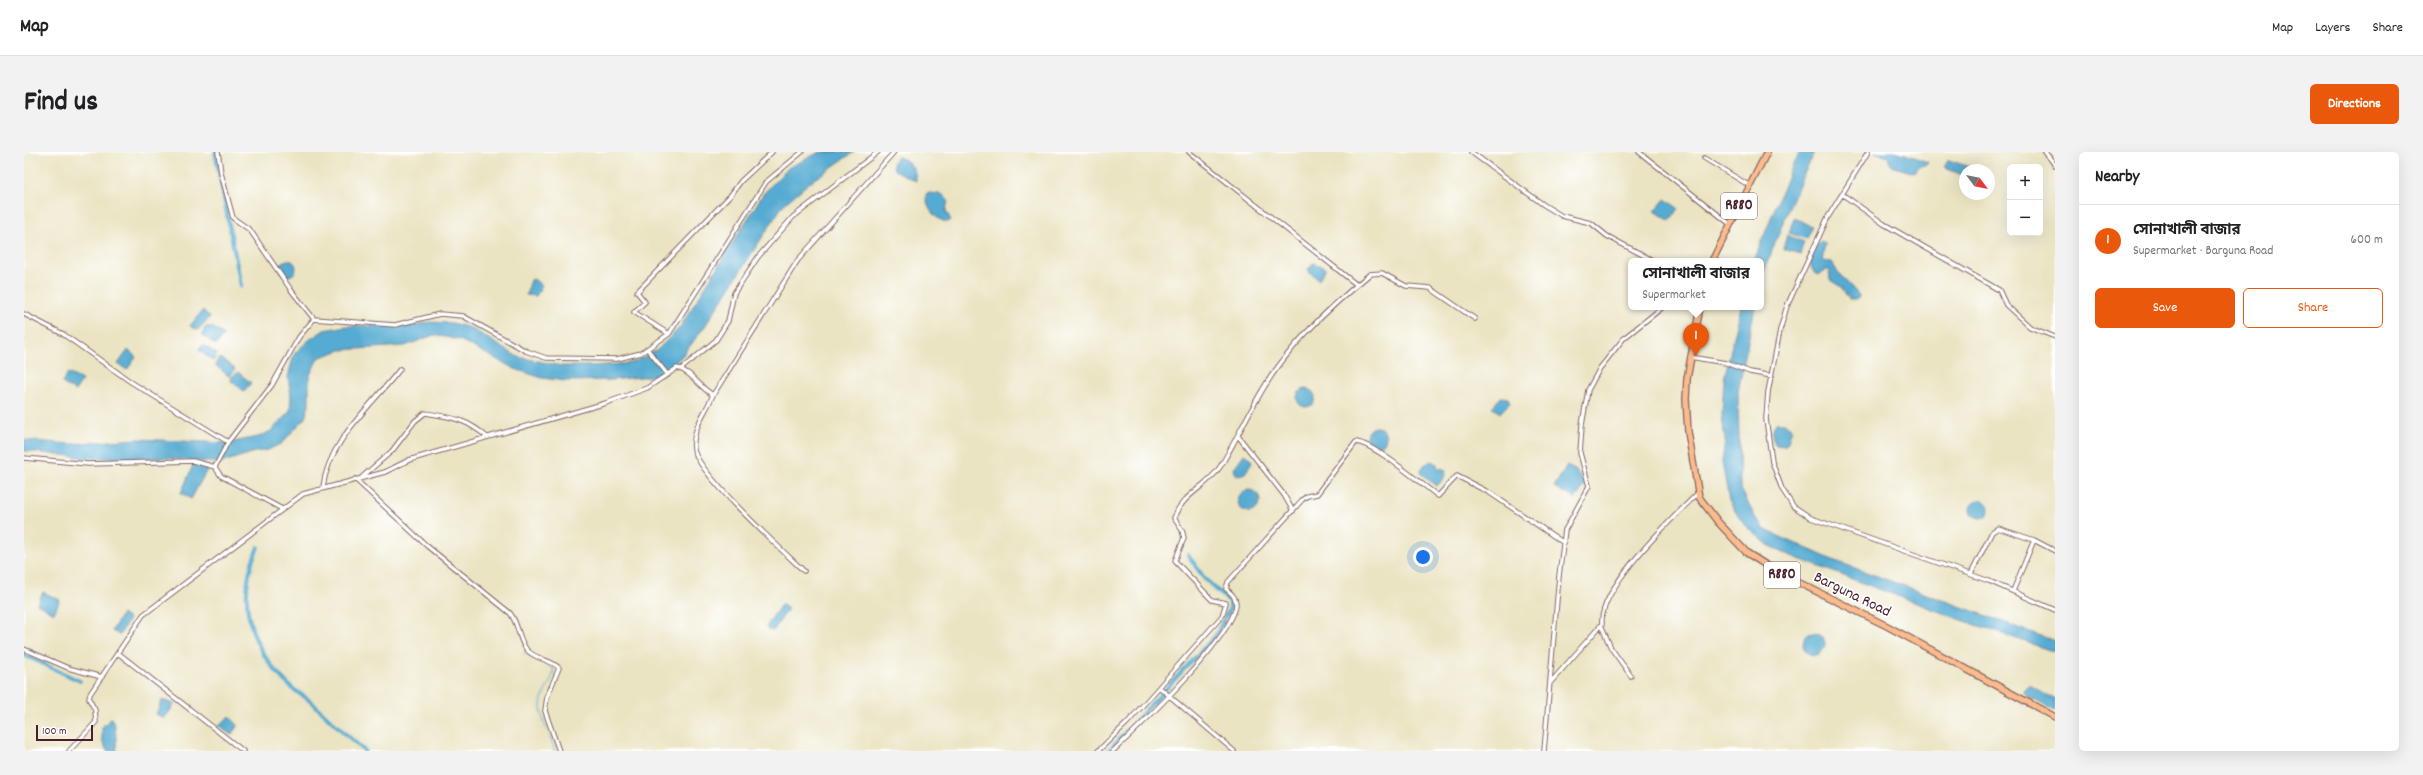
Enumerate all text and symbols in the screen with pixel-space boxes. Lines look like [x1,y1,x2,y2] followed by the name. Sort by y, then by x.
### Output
[20,14,49,41] text: Map
[2272,18,2293,38] text: Map
[2315,18,2350,38] text: Layers
[2372,18,2403,38] text: Share
[24,84,98,124] text: Find us
[2310,84,2399,124] button: Directions
[1959,164,1995,200] north arrow
[2007,164,2043,236] map controls
[2007,164,2043,200] button: +
[2095,166,2139,190] text: Nearby
[1721,193,1757,219] road number: R880
[2007,200,2043,236] button: −
[2133,220,2241,242] text: সোনাখালী বাজার
[2107,231,2109,250] text: 1
[2351,231,2383,250] text: 600 m
[2133,242,2273,261] text: Supermarket · Barguna Road
[1628,258,1764,310] popup
[1642,264,1750,286] text: সোনাখালী বাজার
[1642,286,1706,305] text: Supermarket
[2095,288,2235,328] button: Save
[2243,288,2383,328] button: Share
[1683,323,1709,356] pin: 1
[1413,547,1433,567] your location
[1764,562,1800,588] road number: R880
[1809,566,1895,624] street label: Barguna Road
[36,723,93,742] scale bar
[42,724,66,740] text: 100 m

